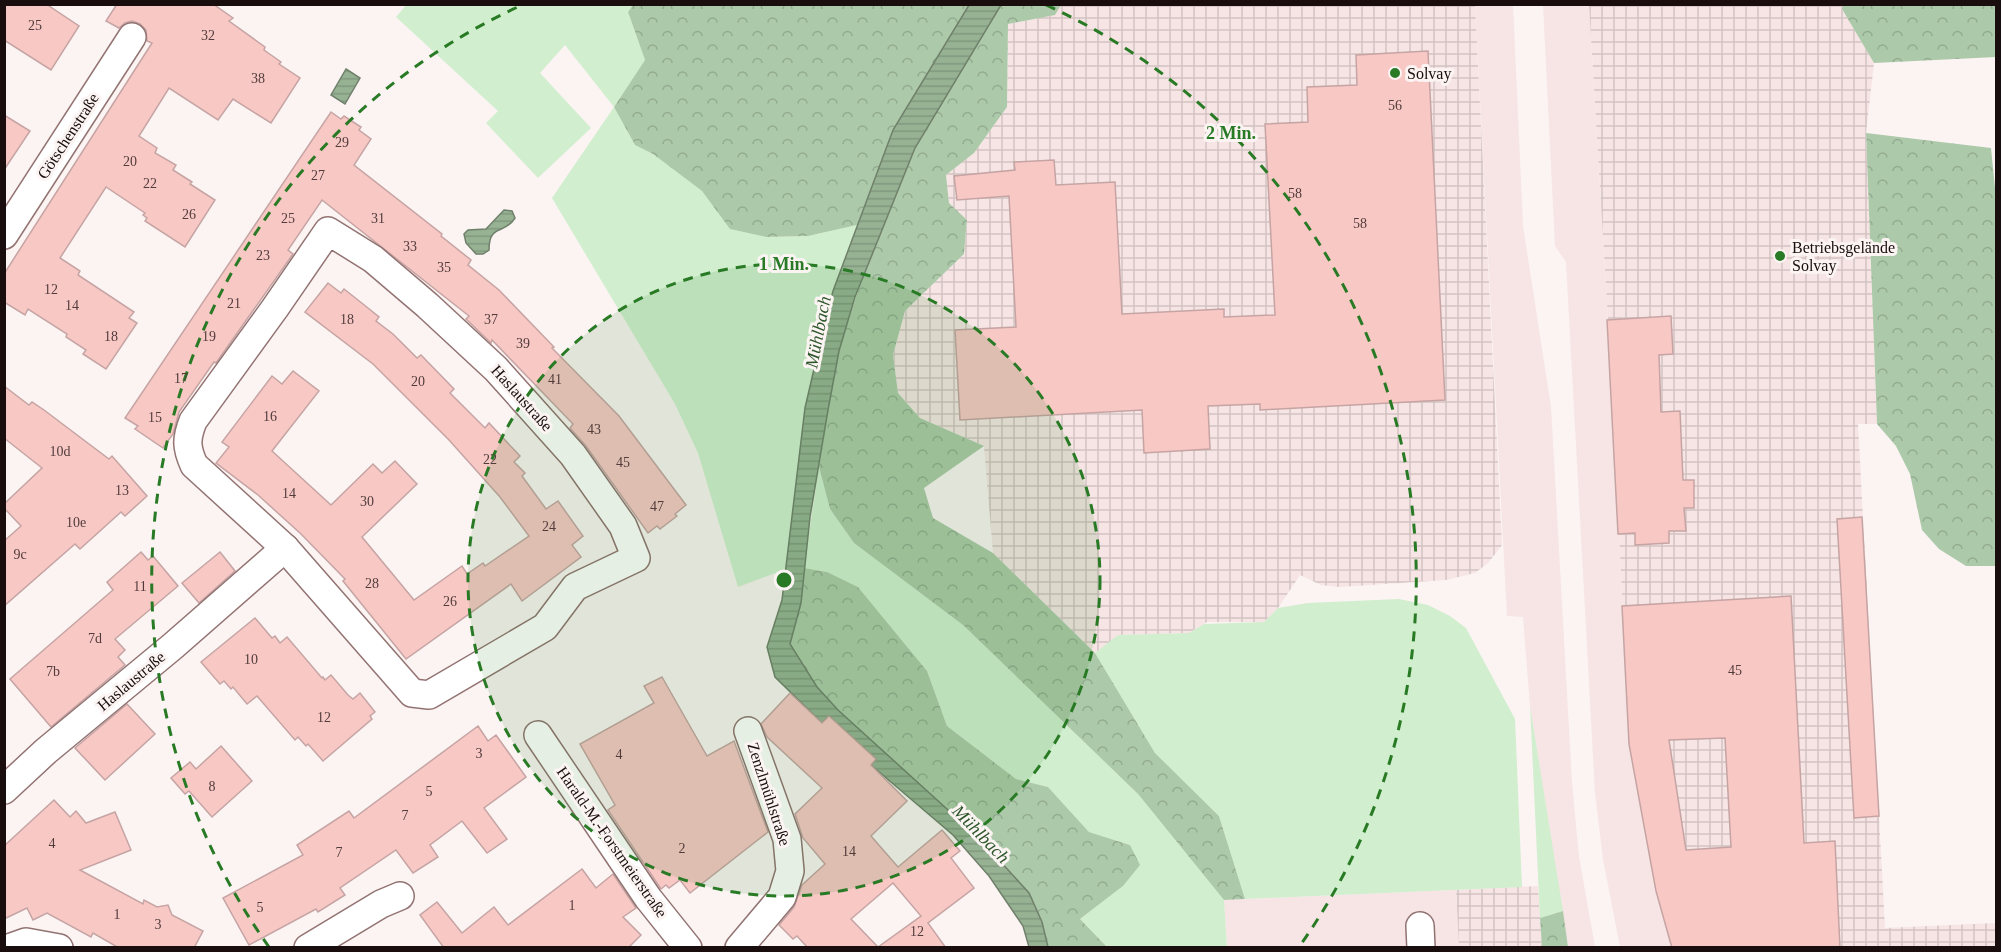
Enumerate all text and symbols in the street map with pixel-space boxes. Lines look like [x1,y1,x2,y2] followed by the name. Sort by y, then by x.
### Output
[28,18,42,33] house number: 25
[201,28,215,43] house number: 32
[1407,65,1451,83] place label: Solvay
[1388,66,1402,80] marker: Solvay
[251,71,265,86] house number: 38
[34,90,102,182] street label: Götschenstraße
[1388,98,1402,113] house number: 56
[1206,123,1256,143] text: 2 Min.
[335,135,349,150] house number: 29
[123,154,137,169] house number: 20
[311,168,325,183] house number: 27
[143,176,157,191] house number: 22
[1288,186,1302,201] house number: 58
[182,207,196,222] house number: 26
[281,211,295,226] house number: 25
[371,211,385,226] house number: 31
[1353,216,1367,231] house number: 58
[403,239,417,254] house number: 33
[1792,239,1895,275] place label: Betriebsgelände Solvay
[256,248,270,263] house number: 23
[1773,249,1787,263] marker: Betriebsgelände Solvay
[759,254,809,274] text: 1 Min.
[437,260,451,275] house number: 35
[44,282,58,297] house number: 12
[801,294,835,371] water label: Mühlbach
[227,296,241,311] house number: 21
[65,298,79,313] house number: 14
[340,312,354,327] house number: 18
[484,312,498,327] house number: 37
[104,329,118,344] house number: 18
[202,329,216,344] house number: 19
[516,336,530,351] house number: 39
[488,362,556,434] street label: Haslaustraße
[174,371,188,386] house number: 17
[548,372,562,387] house number: 41
[411,374,425,389] house number: 20
[263,409,277,424] house number: 16
[148,410,162,425] house number: 15
[587,422,601,437] house number: 43
[50,444,71,459] house number: 10d
[483,452,497,467] house number: 22
[616,455,630,470] house number: 45
[115,483,129,498] house number: 13
[282,486,296,501] house number: 14
[360,494,374,509] house number: 30
[650,499,664,514] house number: 47
[66,515,86,530] house number: 10e
[542,519,556,534] house number: 24
[13,547,27,562] house number: 9c
[774,570,794,590] centre of rings
[365,576,379,591] house number: 28
[133,579,147,594] house number: 11
[443,594,457,609] house number: 26
[88,631,102,646] house number: 7d
[94,648,168,714] street label: Haslaustraße
[244,652,258,667] house number: 10
[1728,663,1742,678] house number: 45
[46,664,60,679] house number: 7b
[317,710,331,725] house number: 12
[744,740,794,848] street label: Zenzlmühlstraße
[476,746,483,761] house number: 3
[616,747,623,762] house number: 4
[553,763,671,921] street label: Harald-M.-Forstmeierstraße
[209,779,216,794] house number: 8
[426,784,433,799] house number: 5
[948,800,1014,867] water label: Mühlbach
[402,808,409,823] house number: 7
[49,836,56,851] house number: 4
[679,841,686,856] house number: 2
[842,844,856,859] house number: 14
[336,845,343,860] house number: 7
[569,898,576,913] house number: 1
[257,900,264,915] house number: 5
[114,907,121,922] house number: 1
[155,917,162,932] house number: 3
[910,924,924,939] house number: 12

